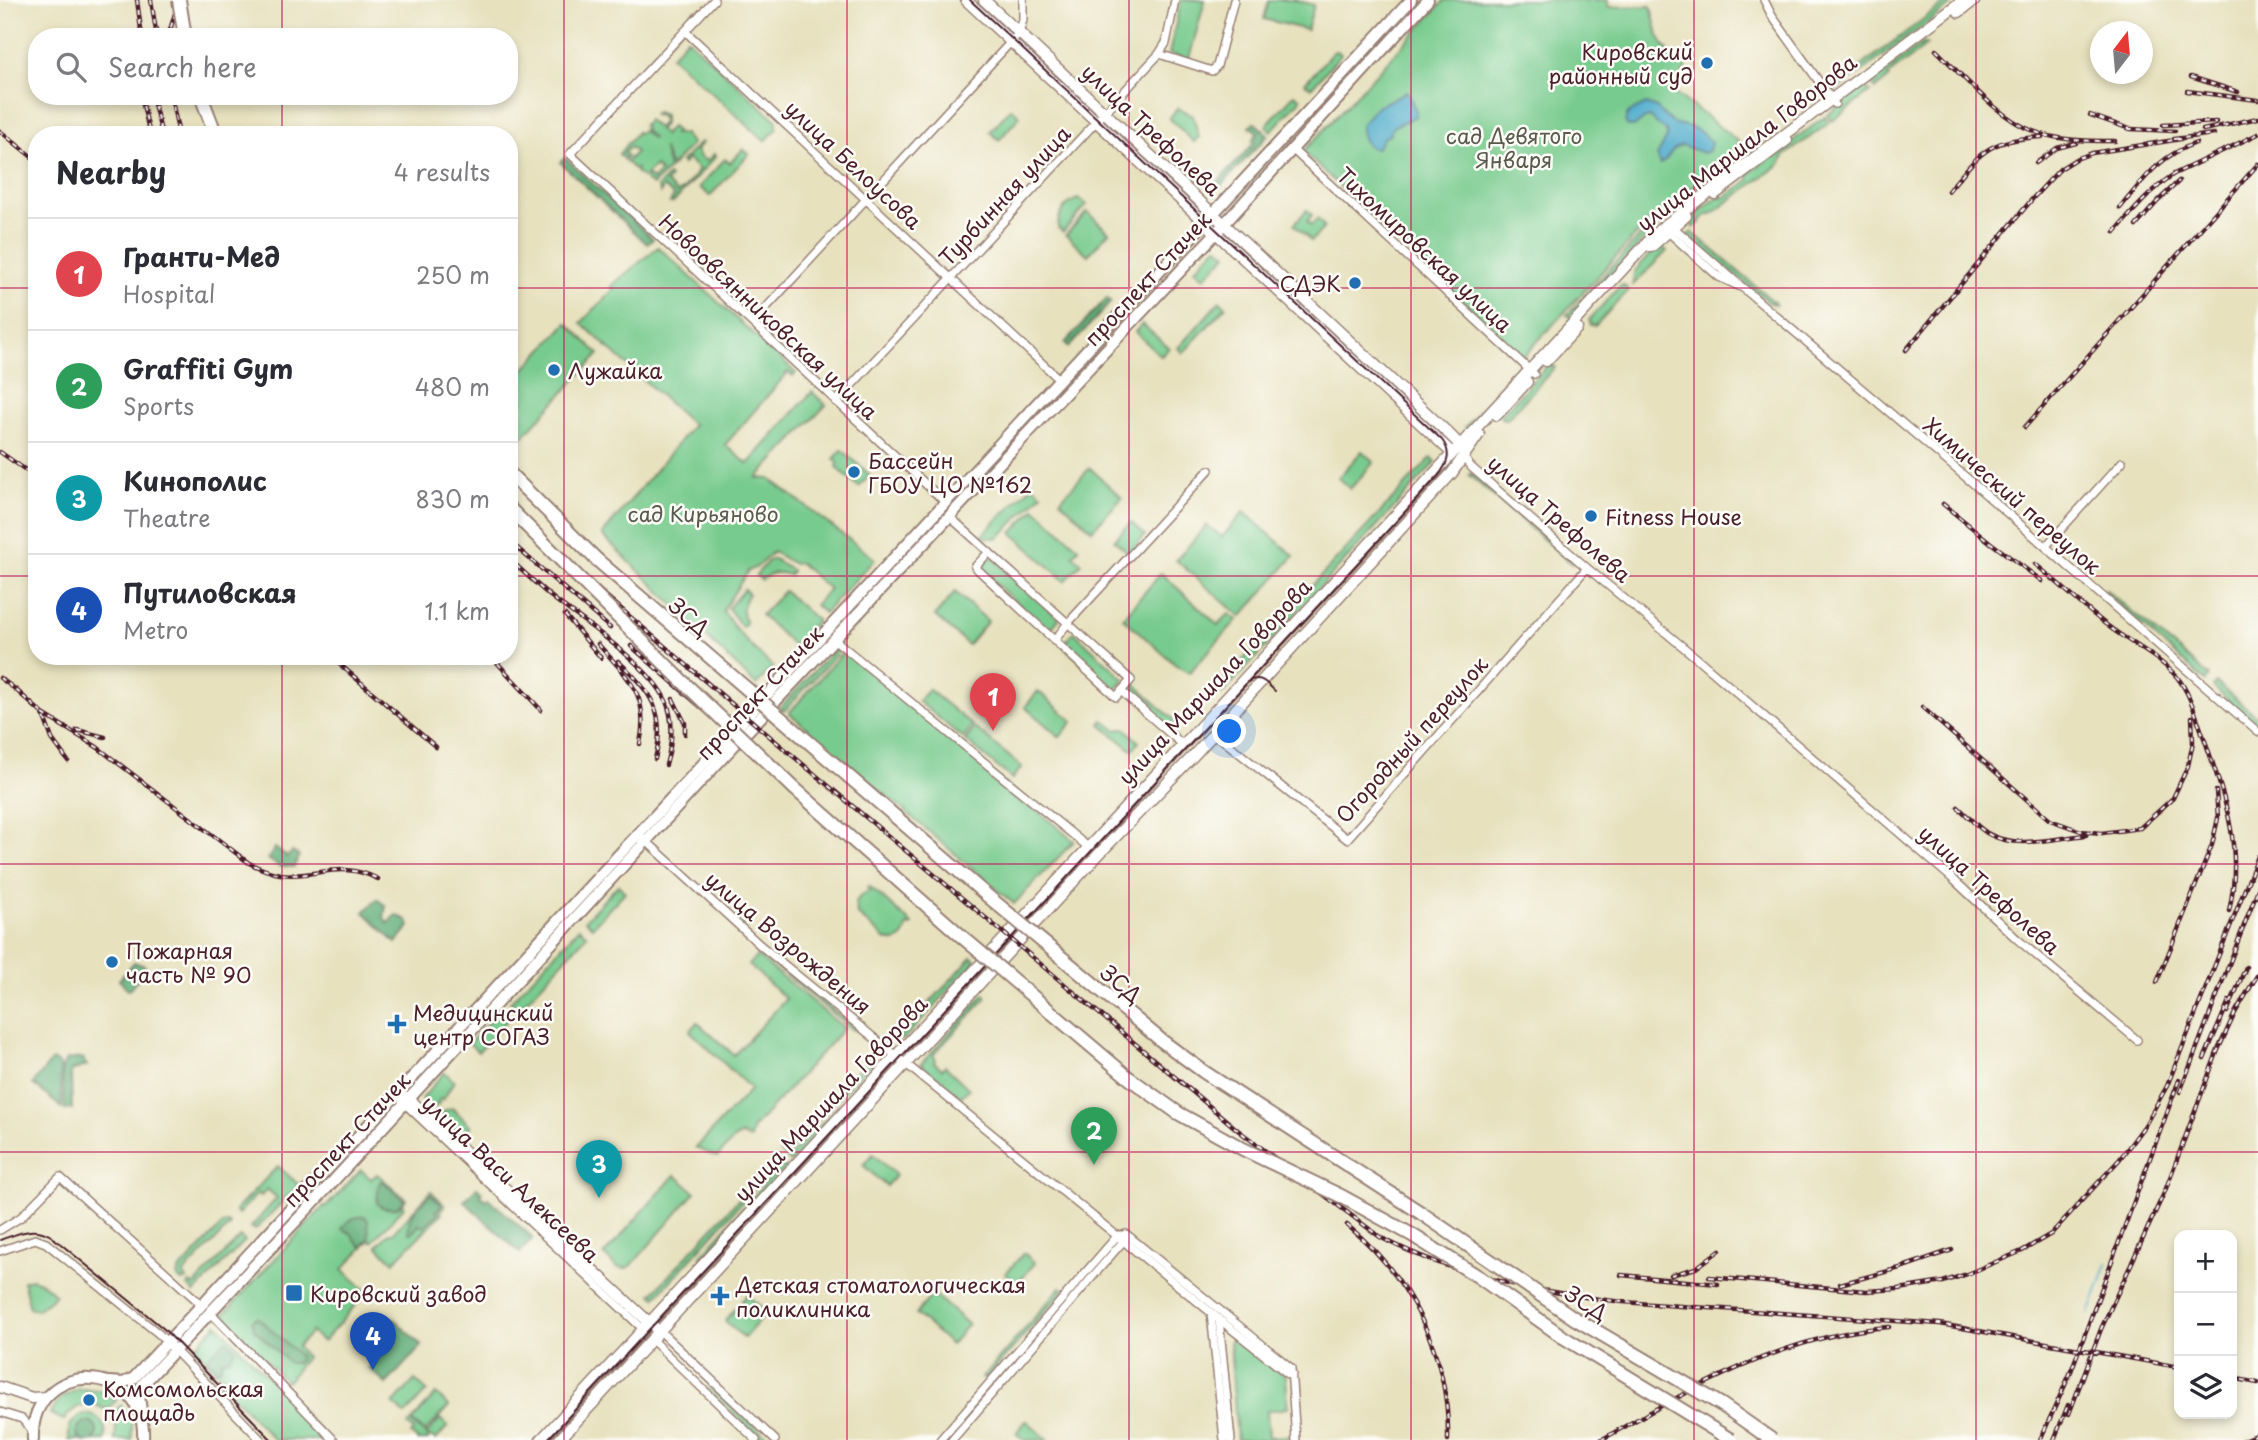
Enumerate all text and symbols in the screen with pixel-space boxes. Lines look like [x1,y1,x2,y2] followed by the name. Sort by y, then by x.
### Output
[2090,21,2153,84] north arrow
[28,28,518,105] search box
[1548,35,1693,91] place label: Кировский районный суд
[1629,46,1863,238] street label: улица Маршала Говорова
[108,47,257,86] text: Search here
[52,48,90,86] icon: search
[1699,55,1715,71] marker: Кировский районный суд
[1075,56,1229,202] street label: улица Трефолева
[778,92,930,236] street label: улица Белоусова
[931,117,1078,272] street label: Турбинная улица
[1446,119,1582,175] park label: сад Девятого Января
[56,149,166,194] text: Nearby
[394,154,490,189] text: 4 results
[1330,159,1520,340] street label: Тихомировская улица
[1076,203,1218,353] street label: проспект Стачек
[652,206,886,427] street label: Новоовсянниковская улица
[123,237,280,276] text: Гранти-Мед
[74,257,85,292] text: 1
[416,257,490,292] text: 250 m
[1279,267,1341,299] place label: СДЭК
[1347,275,1363,291] marker: СДЭК
[123,276,215,311] text: Hospital
[123,349,293,388] text: Graffiti Gym
[568,354,662,386] place label: Лужайка
[546,362,562,378] marker: Лужайка
[71,369,87,404] text: 2
[415,369,490,404] text: 480 m
[123,388,194,423] text: Sports
[1917,409,2109,582] street label: Химический переулок
[868,444,1032,500] place label: Бассейн ГБОУ ЦО №162
[1481,447,1639,589] street label: улица Трефолева
[123,461,267,500] text: Кинополис
[846,464,862,480] marker: Бассейн ГБОУ ЦО №162
[71,481,87,516] text: 3
[415,481,490,516] text: 830 m
[627,497,779,529] park label: сад Кирьяново
[123,500,210,535] text: Theatre
[1605,500,1742,532] place label: Fitness House
[1583,508,1599,524] marker: Fitness House
[1110,571,1318,791] street label: улица Маршала Говорова
[123,573,297,612] text: Путиловская
[662,589,718,643] street label: ЗСД
[71,593,87,628] text: 4
[424,593,490,628] text: 1.1 km
[123,612,188,647] text: Metro
[688,617,830,767] street label: проспект Стачек
[1327,648,1495,829] street label: Огородный переулок
[970,673,1016,731] pin: 1
[1212,714,1246,748] your location
[1912,817,2068,961] street label: улица Трефолева
[699,863,879,1021] street label: улица Возрождения
[126,934,251,990] place label: Пожарная часть № 90
[104,954,120,970] marker: Пожарная часть № 90
[1094,956,1150,1010] street label: ЗСД
[726,988,934,1208] street label: улица Маршала Говорова
[413,996,553,1052] place label: Медицинский центр СОГАЗ
[387,1014,407,1034] marker: Медицинский центр СОГАЗ
[275,1064,417,1214] street label: проспект Стачек
[415,1087,607,1269] street label: улица Васи Алексеева
[1071,1107,1117,1165] pin: 2
[576,1140,622,1198] pin: 3
[2174,1230,2237,1419] map controls
[2174,1230,2237,1293] button: +
[735,1268,1026,1324] place label: Детская стоматологическая поликлиника
[1559,1276,1615,1328] street label: ЗСД
[310,1277,487,1309] place label: Кировский завод
[284,1283,304,1303] marker: Кировский завод
[710,1286,730,1306] marker: Детская стоматологическая поликлиника
[2174,1293,2237,1356] button: −
[350,1312,396,1370] pin: 4
[2174,1356,2237,1419] button: layers
[103,1372,264,1428] place label: Комсомольская площадь
[81,1392,97,1408] marker: Комсомольская площадь

